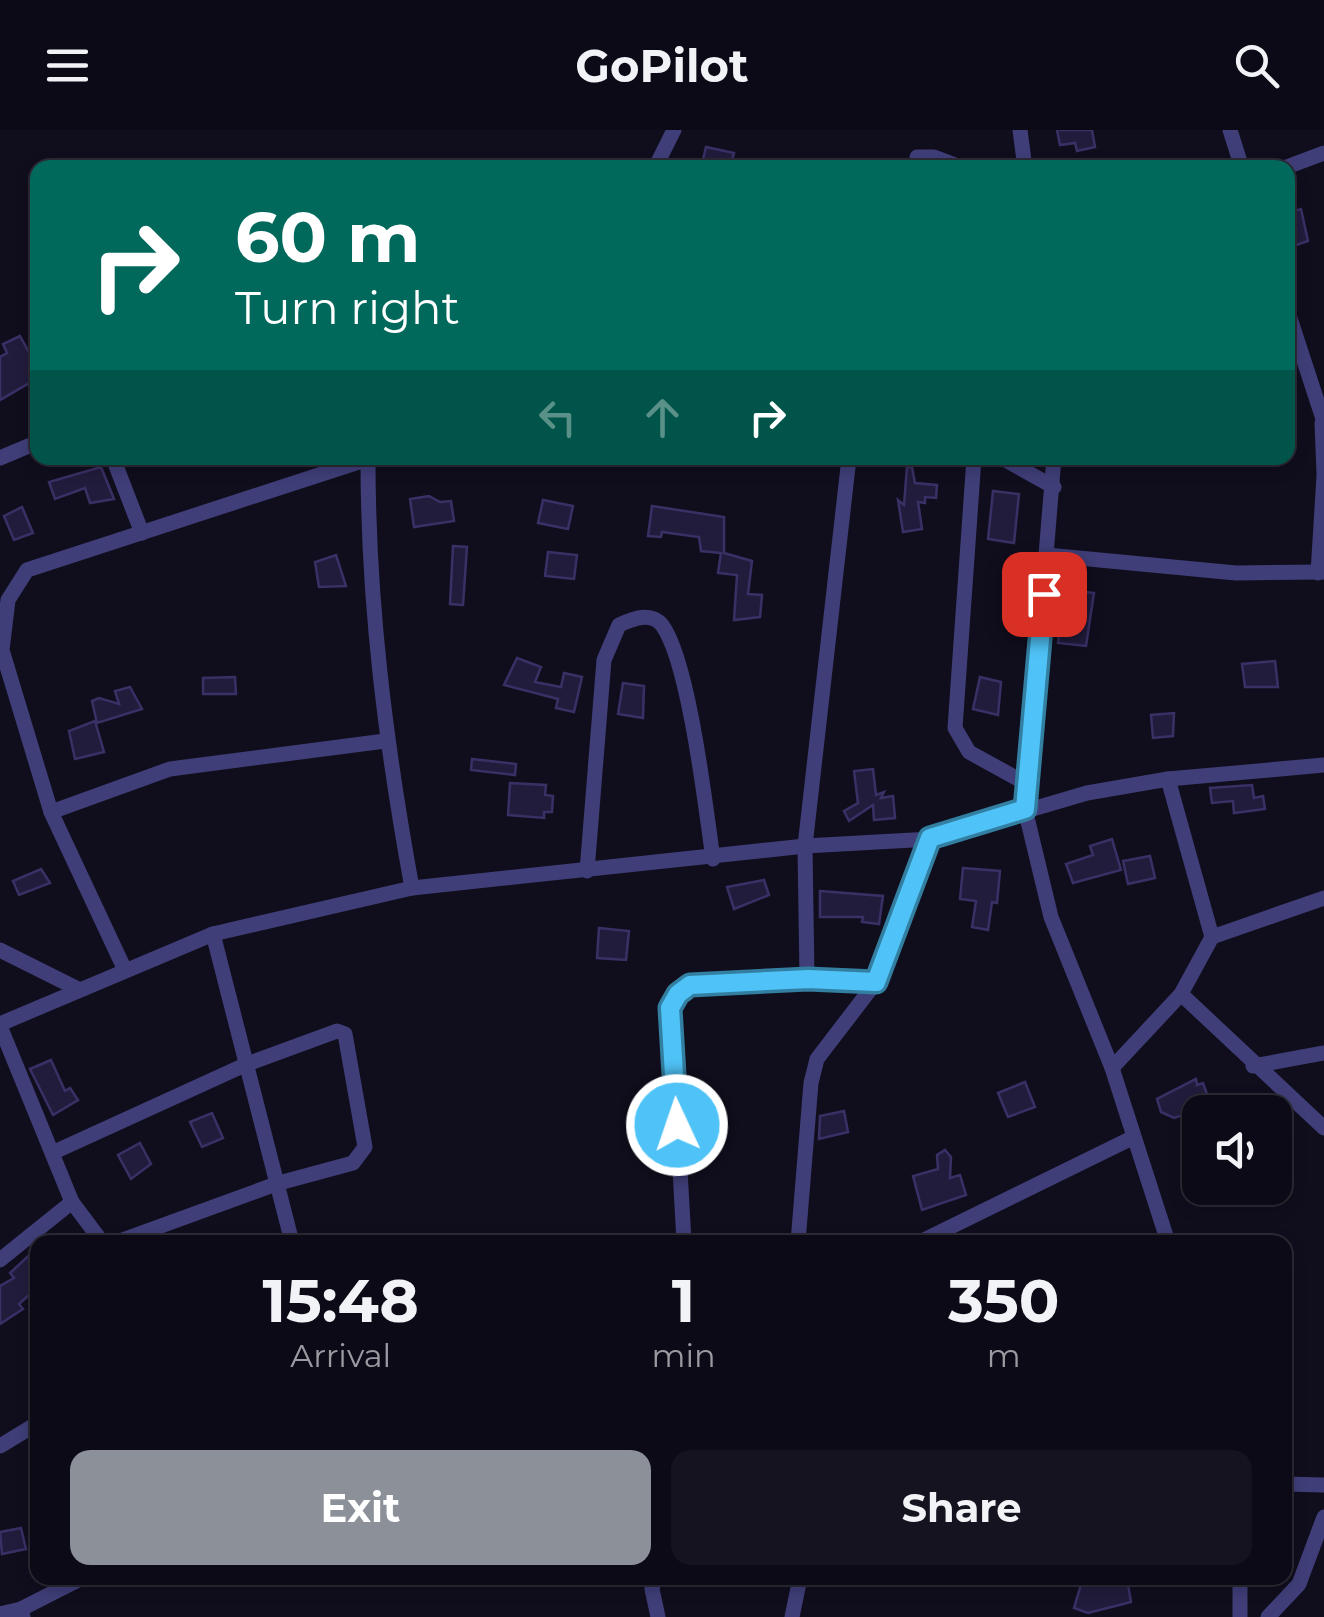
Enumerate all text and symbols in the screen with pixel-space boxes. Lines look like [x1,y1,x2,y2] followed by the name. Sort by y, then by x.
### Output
[40,38,95,93] icon: menu
[575,38,749,93] text: GoPilot
[1229,38,1284,93] icon: search
[235,194,420,280] text: 60 m
[70,200,200,330] icon: right
[235,280,460,335] text: Turn right
[530,390,585,445] icon: left
[635,390,690,445] icon: ahead
[740,390,795,445] icon: right
[1002,552,1087,637] pin
[1017,567,1072,622] icon: arrive
[625,1073,729,1177] position arrow
[1182,1095,1292,1205] map controls
[1182,1095,1292,1205] button: sound
[262,1264,419,1337] text: 15:48
[672,1264,695,1337] text: 1
[948,1264,1060,1337] text: 350
[290,1336,391,1375] text: Arrival
[651,1336,716,1375] text: min
[987,1336,1021,1375] text: m
[70,1450,651,1565] button: Exit
[671,1450,1252,1565] button: Share

